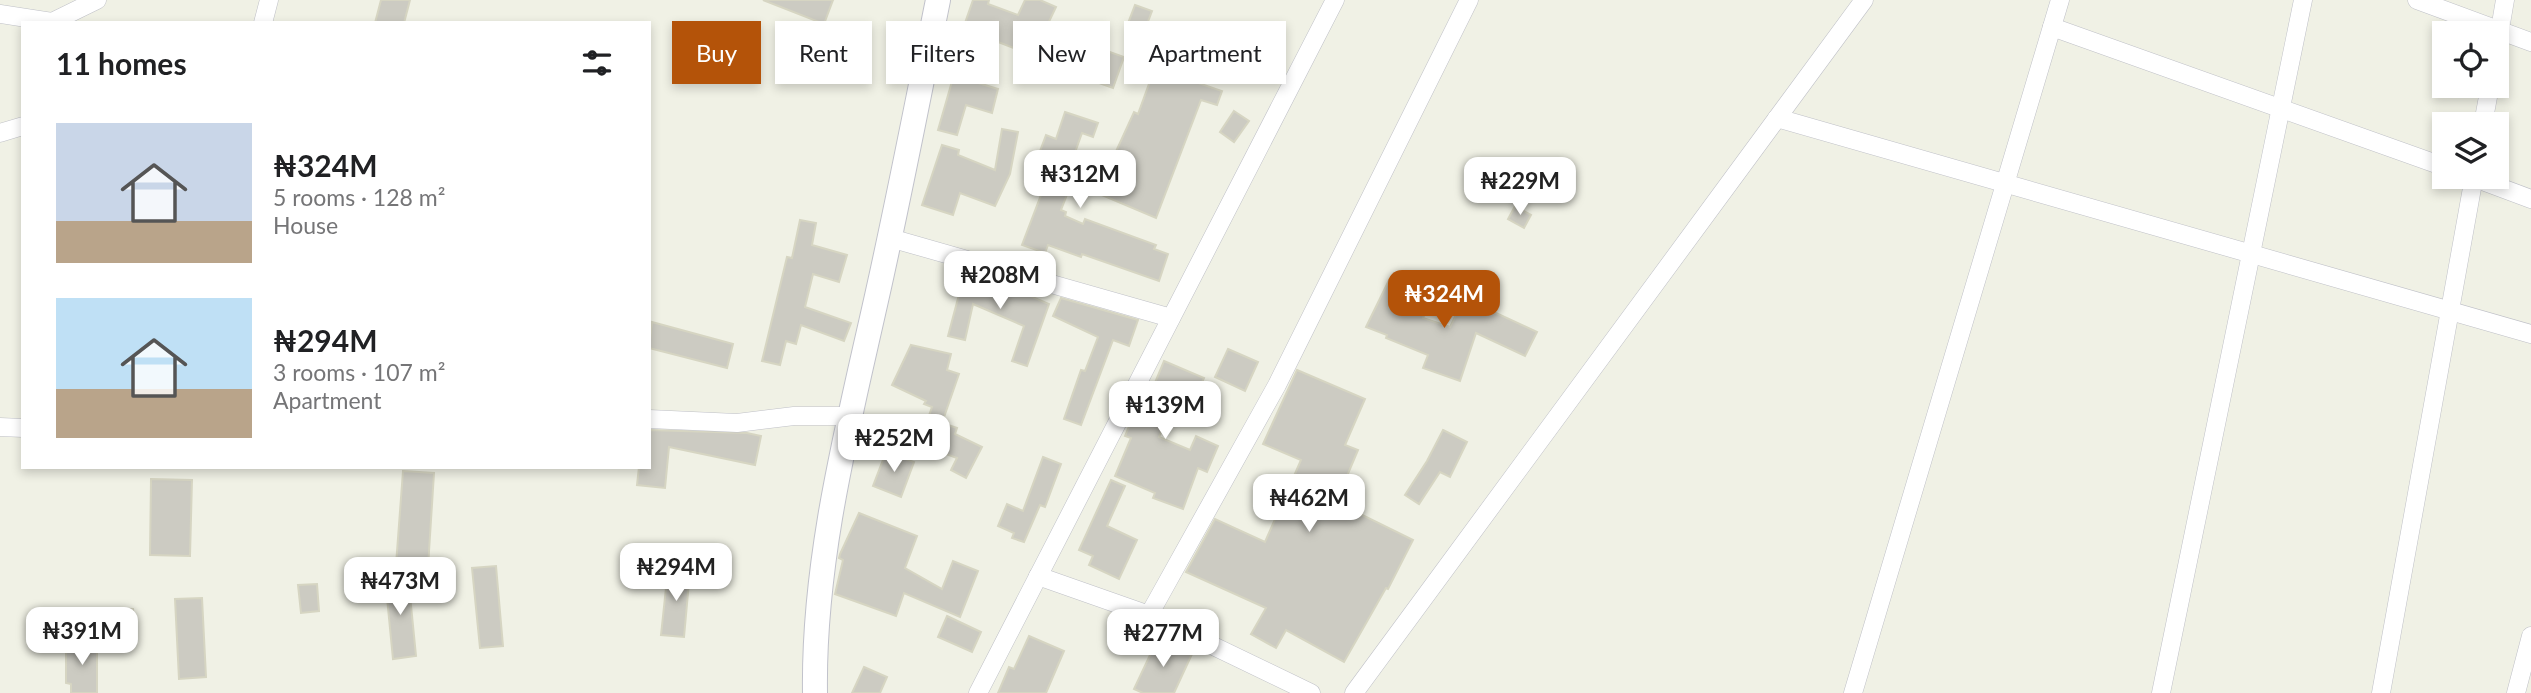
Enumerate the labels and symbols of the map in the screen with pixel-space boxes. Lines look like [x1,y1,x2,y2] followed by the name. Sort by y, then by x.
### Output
[1031,150,1129,210] pin: ₦312M
[1471,158,1569,217] pin: ₦229M
[951,252,1049,311] pin: ₦208M
[1395,270,1493,330] pin: ₦324M
[1116,382,1214,441] pin: ₦139M
[845,414,943,474] pin: ₦252M
[1260,475,1358,534] pin: ₦462M
[627,544,725,603] pin: ₦294M
[351,558,449,617] pin: ₦473M
[33,608,131,667] pin: ₦391M
[1114,610,1212,669] pin: ₦277M

